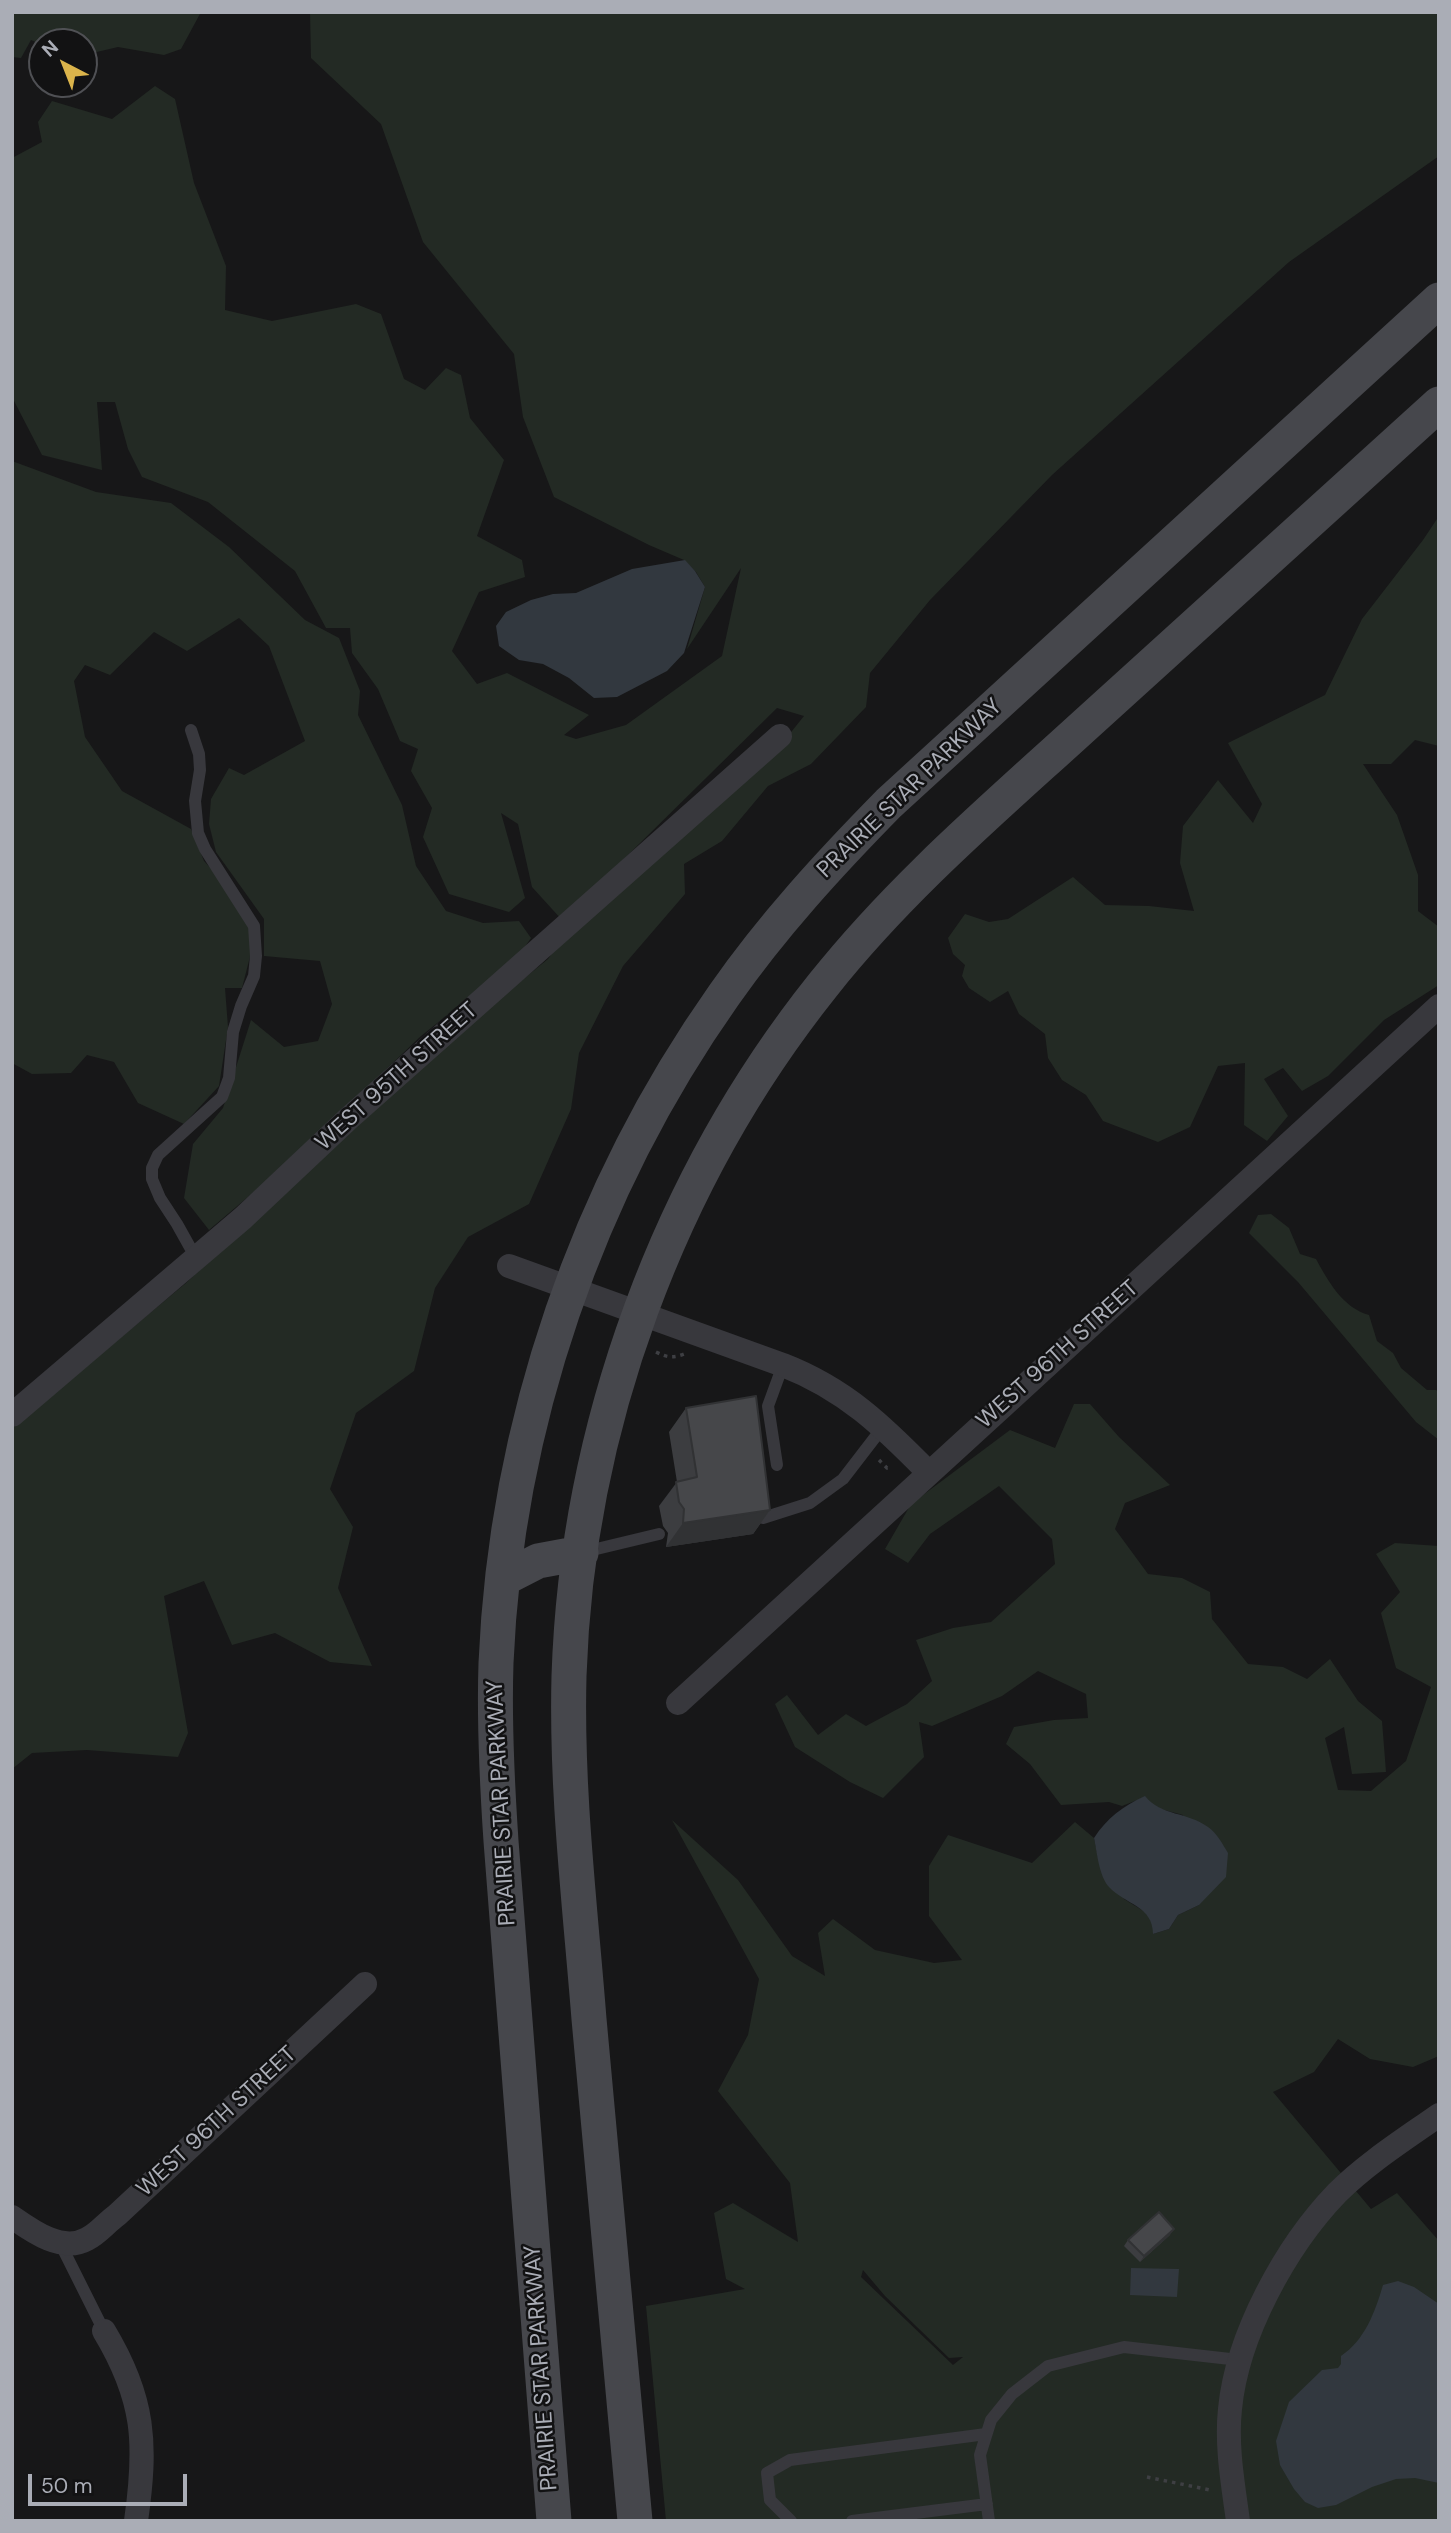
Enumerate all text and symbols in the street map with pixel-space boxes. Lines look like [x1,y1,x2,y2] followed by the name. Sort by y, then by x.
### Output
[28,28,98,98] north arrow
[36,35,63,62] text: N
[812,694,1008,884] street label: PRAIRIE STAR PARKWAY
[310,997,484,1157] street label: WEST 95TH STREET
[971,1275,1145,1435] street label: WEST 96TH STREET
[482,1679,522,1927] street label: PRAIRIE STAR PARKWAY
[131,2041,303,2203] street label: WEST 96TH STREET
[520,2244,564,2492] street label: PRAIRIE STAR PARKWAY
[32,2460,191,2504] scale bar
[41,2472,92,2500] text: 50 m

